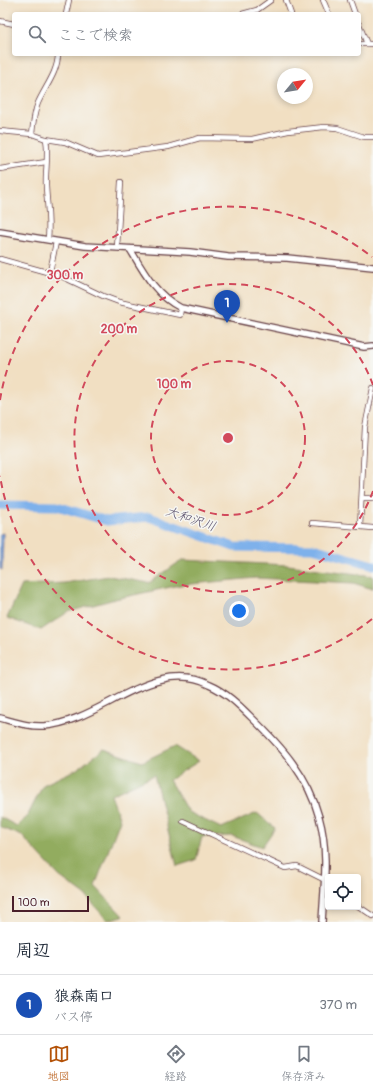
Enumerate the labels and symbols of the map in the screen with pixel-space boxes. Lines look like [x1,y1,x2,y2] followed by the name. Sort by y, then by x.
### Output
[277,68,313,104] north arrow
[47,268,84,283] text: 300 m
[214,290,240,323] pin: 1
[101,322,138,337] text: 200 m
[157,377,192,392] text: 100 m
[221,431,235,445] centre of rings
[163,503,218,535] water label: 大和沢川
[229,601,249,621] your location
[12,894,89,913] scale bar

